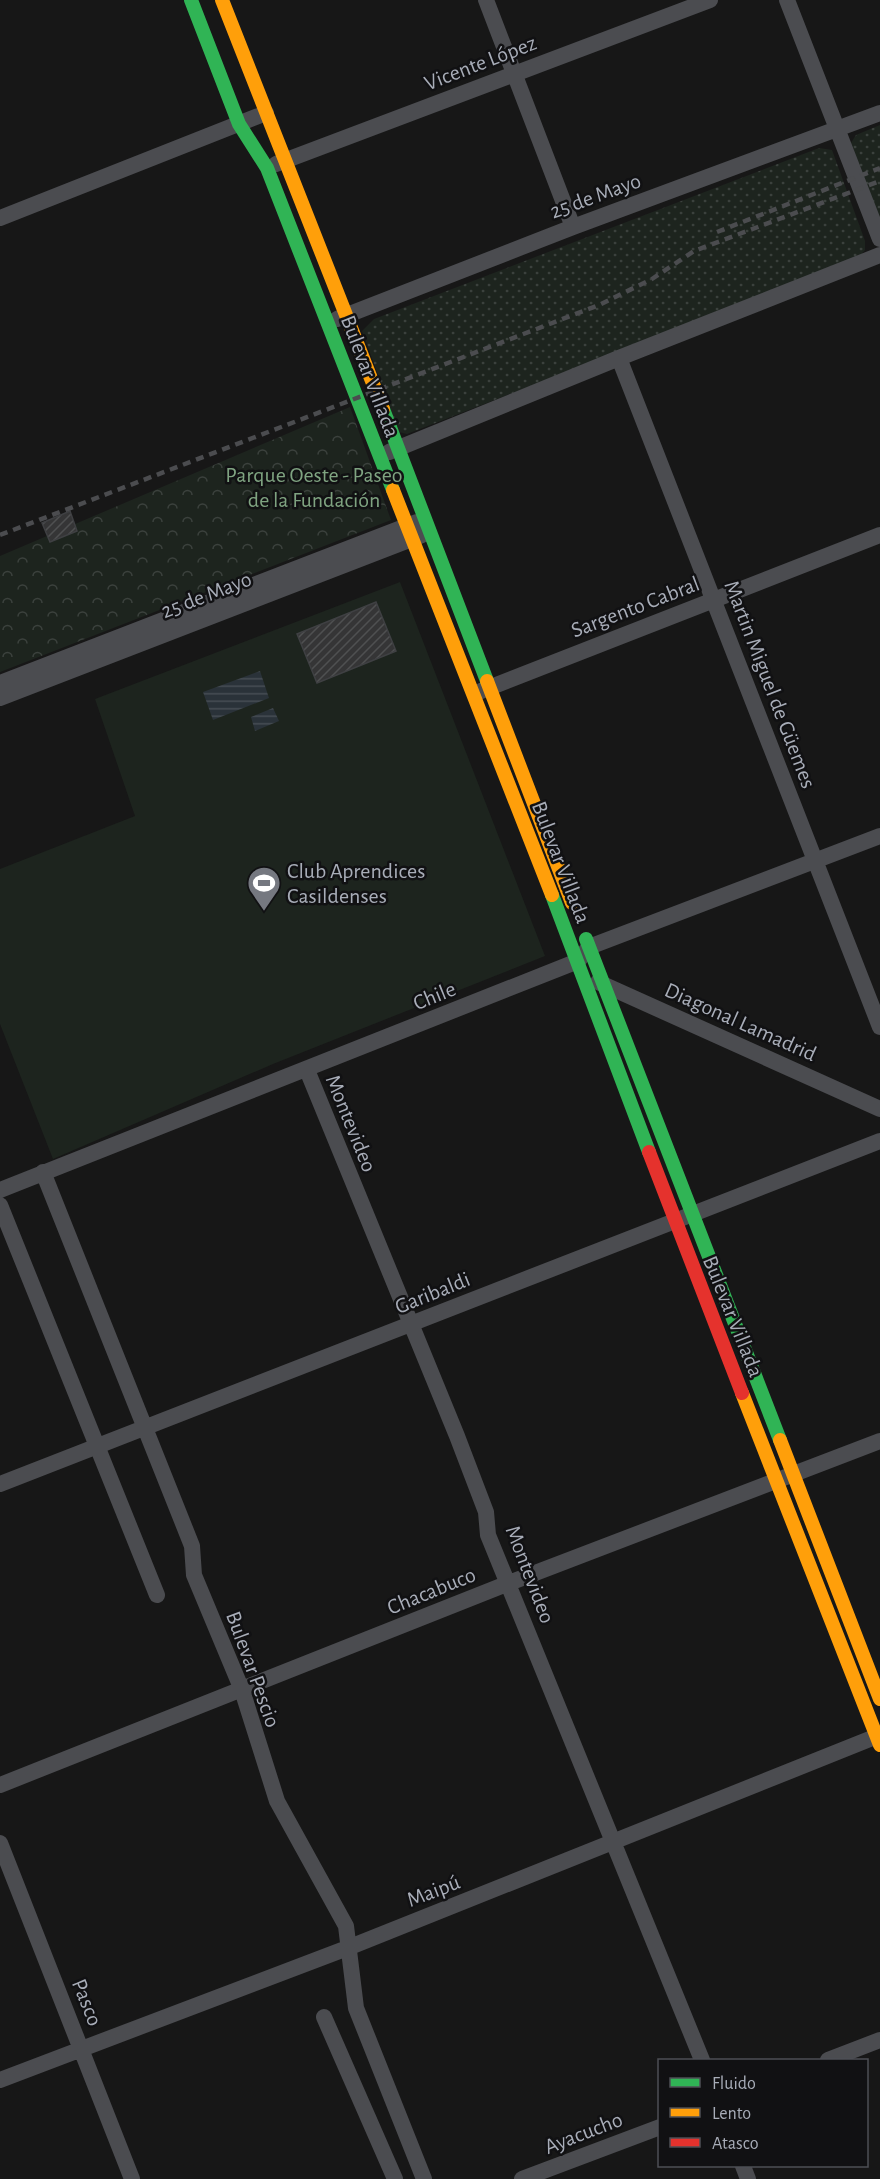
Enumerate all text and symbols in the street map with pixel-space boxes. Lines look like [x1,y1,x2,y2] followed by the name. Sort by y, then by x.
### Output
[421,31,539,94] street label: Vicente López
[547,169,644,223] street label: 25 de Mayo
[337,312,403,440] street label: Bulevar Villada
[225,464,403,511] park label: Parque Oeste - Paseo de la Fundación
[158,568,255,622] street label: 25 de Mayo
[568,572,703,641] street label: Sargento Cabral
[720,578,820,791] street label: Martin Miguel de Güemes
[528,798,594,926] street label: Bulevar Villada
[287,860,425,907] place label: Club Aprendices Casildenses
[246,865,282,912] sports icon: Club Aprendices Casildenses
[410,978,459,1014] street label: Chile
[661,979,820,1065] street label: Diagonal Lamadrid
[322,1072,381,1175] street label: Montevideo
[699,1253,767,1380] street label: Bulevar Villada
[392,1268,473,1318] street label: Garibaldi
[501,1522,559,1626] street label: Montevideo
[384,1563,479,1619] street label: Chacabuco
[222,1608,284,1730] street label: Bulevar Pescio
[404,1871,463,1911] street label: Maipú
[68,1976,106,2029] street label: Pasco
[658,2059,868,2167] legend
[712,2075,756,2093] text: Fluido
[712,2105,751,2123] text: Lento
[541,2108,626,2158] street label: Ayacucho
[712,2135,759,2153] text: Atasco

